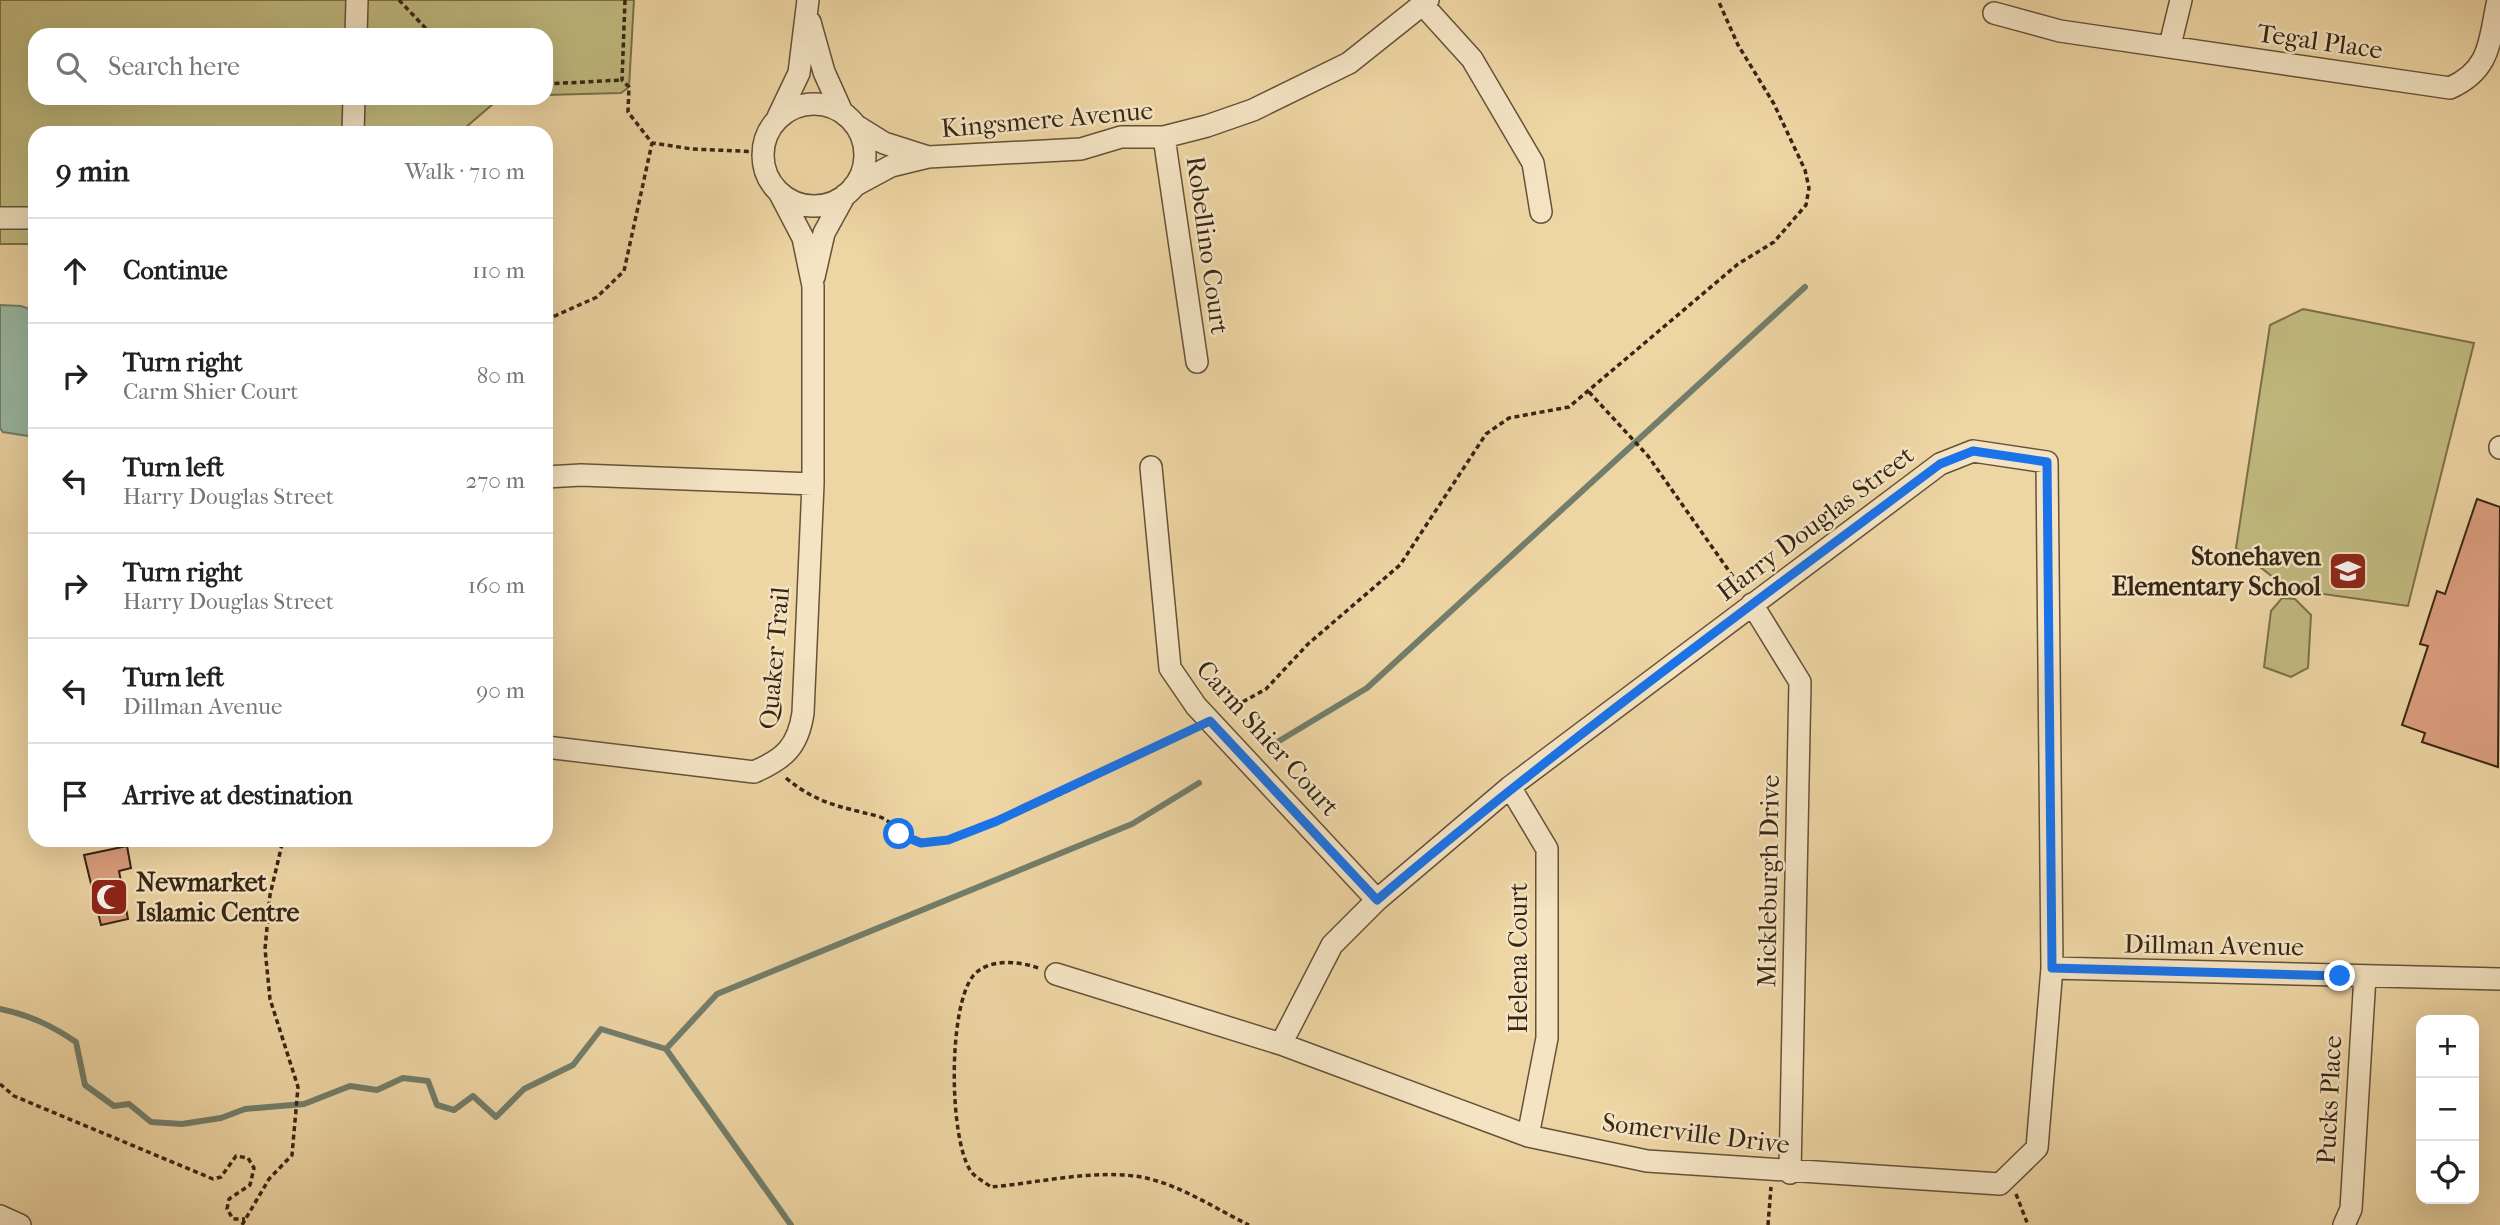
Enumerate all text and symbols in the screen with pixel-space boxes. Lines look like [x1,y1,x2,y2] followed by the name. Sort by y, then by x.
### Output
[2255,17,2385,66] street label: Tegal Place
[28,28,553,105] search box
[52,48,90,86] icon: search
[108,51,240,82] text: Search here
[940,95,1155,144] street label: Kingsmere Avenue
[56,154,129,189] text: 9 min
[1180,154,1235,337] street label: Robellino Court
[405,158,525,185] text: Walk · 710 m
[56,252,94,290] icon: ahead
[123,255,228,286] text: Continue
[472,257,525,284] text: 110 m
[123,347,243,378] text: Turn right
[56,357,94,395] icon: right
[477,362,525,389] text: 80 m
[123,378,299,405] text: Carm Shier Court
[1711,439,1920,608] street label: Harry Douglas Street
[123,452,224,483] text: Turn left
[56,462,94,500] icon: left
[465,467,525,494] text: 270 m
[123,483,334,510] text: Harry Douglas Street
[2112,541,2322,602] place label: Stonehaven Elementary School
[2327,550,2369,592] school or university icon: Stonehaven Elementary School
[123,557,243,588] text: Turn right
[56,567,94,605] icon: right
[468,572,525,599] text: 160 m
[753,585,796,731] street label: Quaker Trail
[123,588,334,615] text: Harry Douglas Street
[1190,654,1346,823] street label: Carm Shier Court
[123,662,224,693] text: Turn left
[56,672,94,710] icon: left
[476,677,525,704] text: 90 m
[123,693,282,720] text: Dillman Avenue
[1751,774,1786,988] street label: Mickleburgh Drive
[56,777,94,815] icon: arrive
[123,780,353,811] text: Arrive at destination
[883,818,914,849] route start
[136,867,299,928] place label: Newmarket Islamic Centre
[88,876,130,918] mosque icon: Newmarket Islamic Centre
[1503,882,1534,1034] street label: Helena Court
[2124,928,2304,963] street label: Dillman Avenue
[2324,960,2355,991] route end
[2416,1015,2479,1204] map controls
[2416,1015,2479,1078] button: +
[2311,1034,2348,1165] street label: Pucks Place
[2416,1078,2479,1141] button: −
[1600,1107,1792,1160] street label: Somerville Drive
[2416,1141,2479,1204] button: locate

